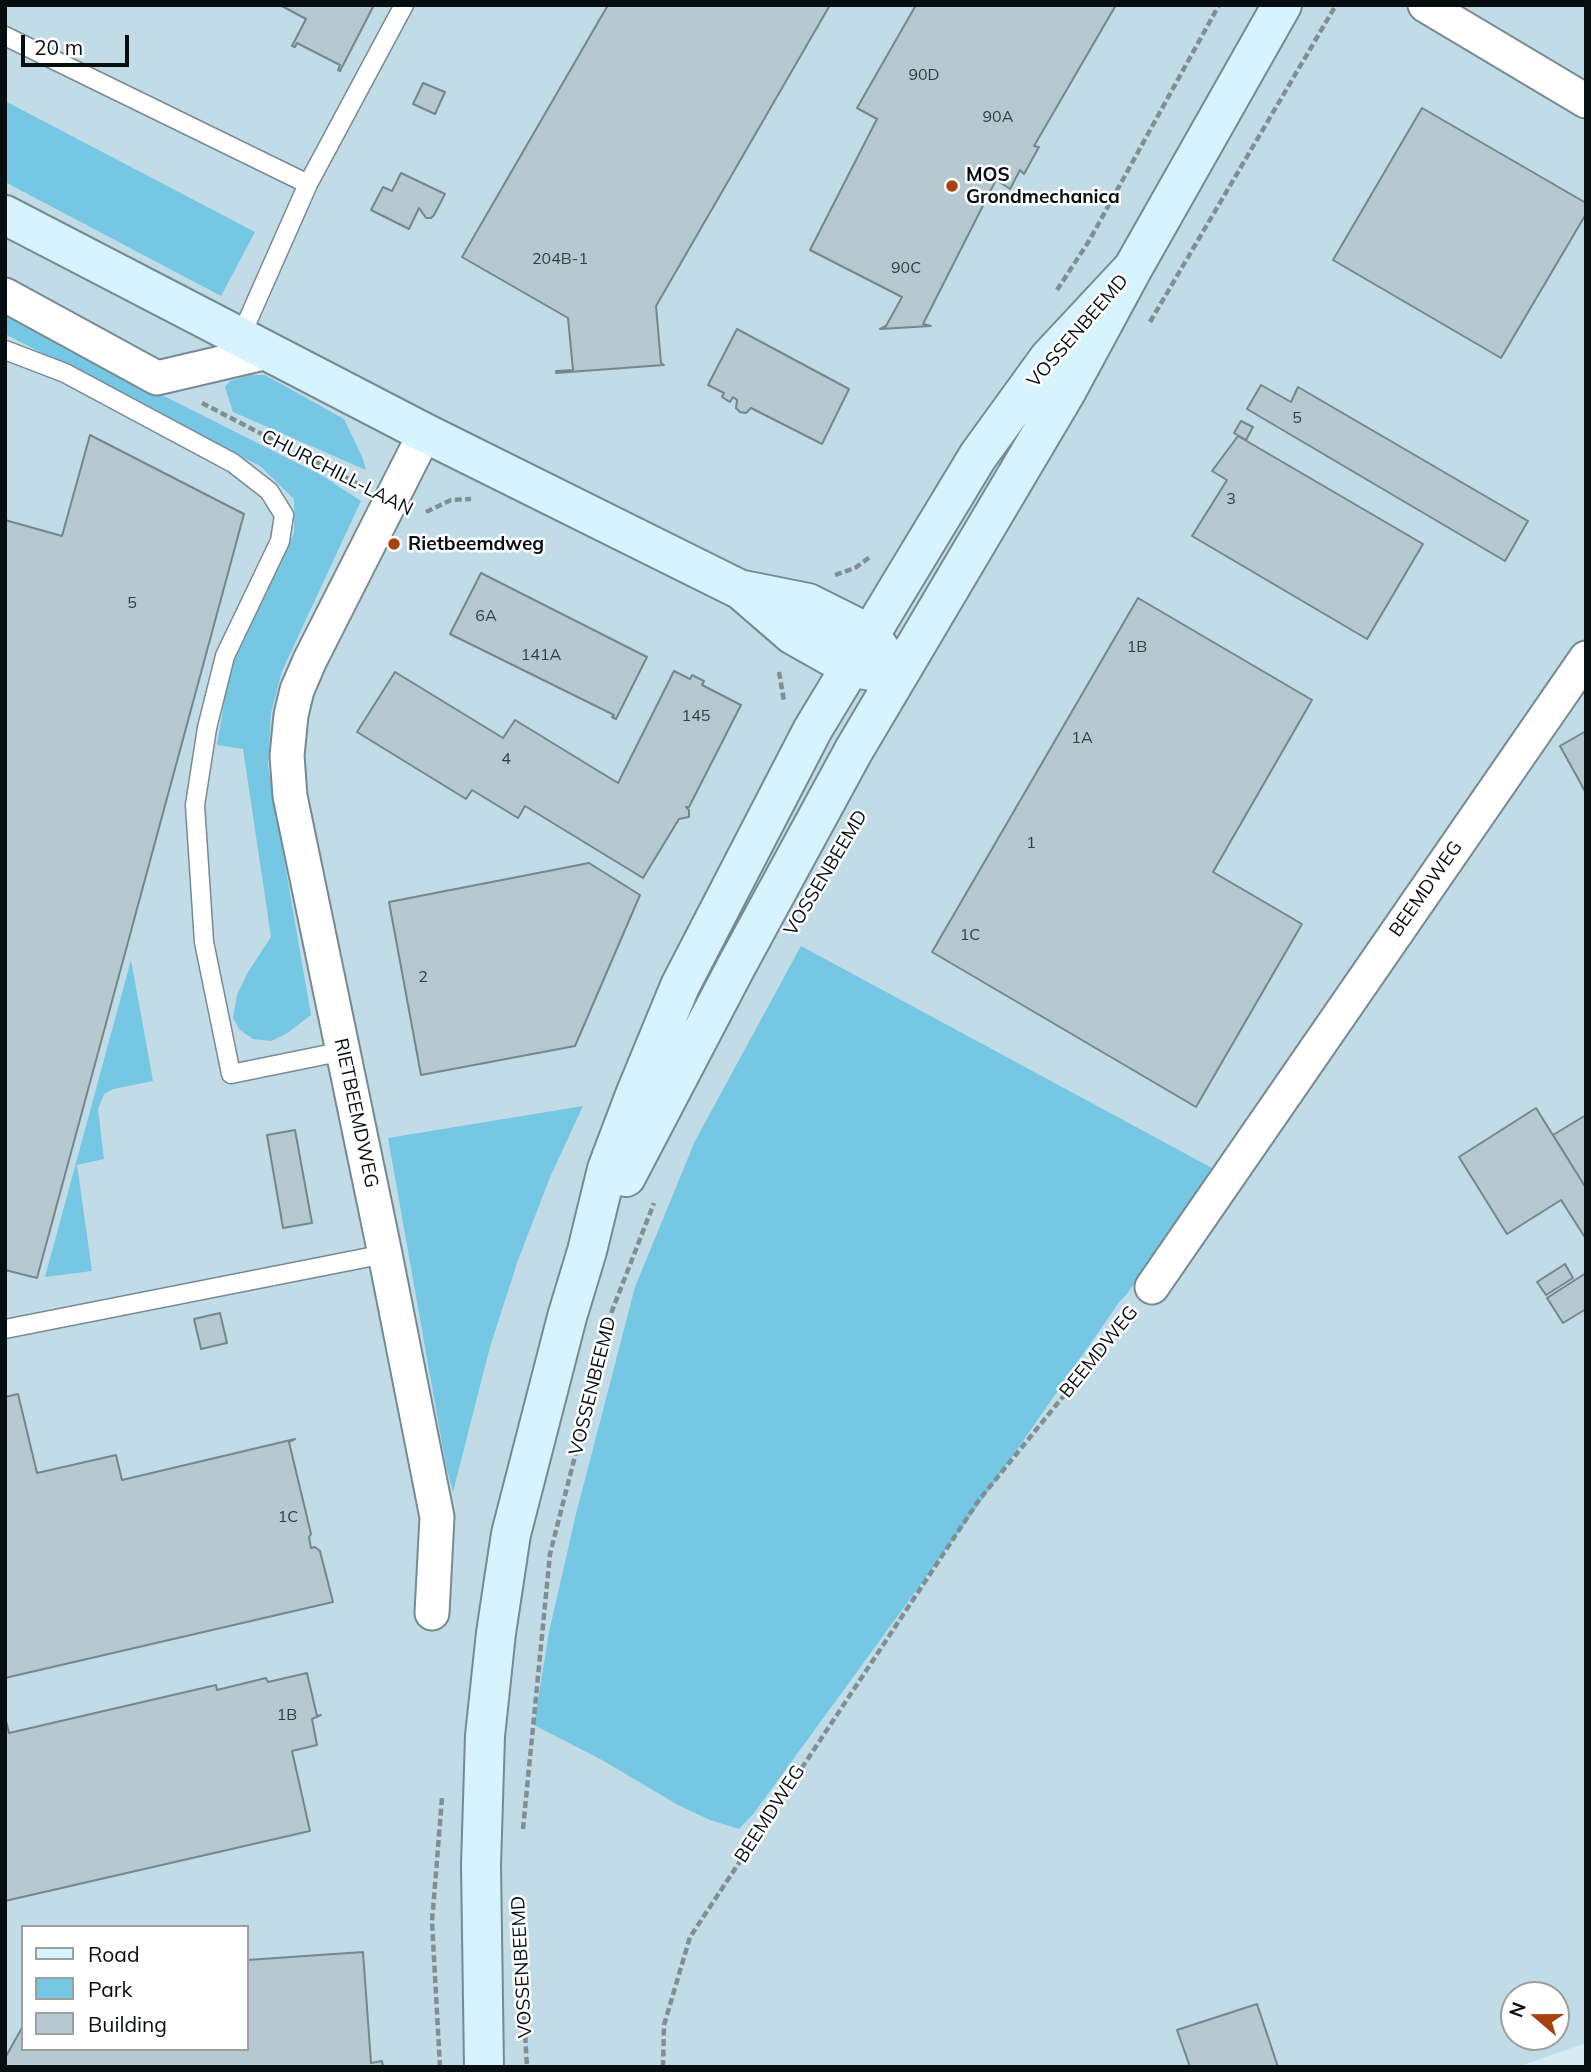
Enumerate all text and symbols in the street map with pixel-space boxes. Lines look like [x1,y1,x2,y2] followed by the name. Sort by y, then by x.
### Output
[24,21,133,65] scale bar
[34,34,83,60] text: 20 m
[908,65,940,85] house number: 90D
[983,107,1013,127] house number: 90A
[966,164,1120,208] place label: MOS Grondmechanica
[944,178,960,194] marker: MOS Grondmechanica
[532,249,588,269] house number: 204B-1
[891,258,921,278] house number: 90C
[1023,270,1133,392] street label: VOSSENBEEMD
[1292,408,1302,428] house number: 5
[257,425,417,521] street label: CHURCHILL-LAAN
[1226,489,1236,509] house number: 3
[408,533,544,555] place label: Rietbeemdweg
[386,536,402,552] marker: Rietbeemdweg
[127,593,137,613] house number: 5
[475,606,497,626] house number: 6A
[1127,637,1147,657] house number: 1B
[521,645,561,665] house number: 141A
[682,706,710,726] house number: 145
[1071,728,1093,748] house number: 1A
[501,749,511,769] house number: 4
[780,806,872,940] street label: VOSSENBEEMD
[1026,833,1036,853] house number: 1
[1385,837,1467,941] street label: BEEMDWEG
[960,925,980,945] house number: 1C
[418,967,428,987] house number: 2
[329,1036,383,1190] street label: RIETBEEMDWEG
[1055,1301,1143,1403] street label: BEEMDWEG
[565,1314,621,1458] street label: VOSSENBEEMD
[278,1507,298,1527] house number: 1C
[277,1705,297,1725] house number: 1B
[730,1761,810,1867] street label: BEEMDWEG
[507,1895,537,2039] street label: VOSSENBEEMD
[21,1925,248,2051] legend
[88,1941,139,1967] text: Road
[88,1976,132,2002] text: Park
[1500,1981,1570,2051] north arrow
[1503,1999,1531,2020] text: N
[88,2011,167,2037] text: Building

